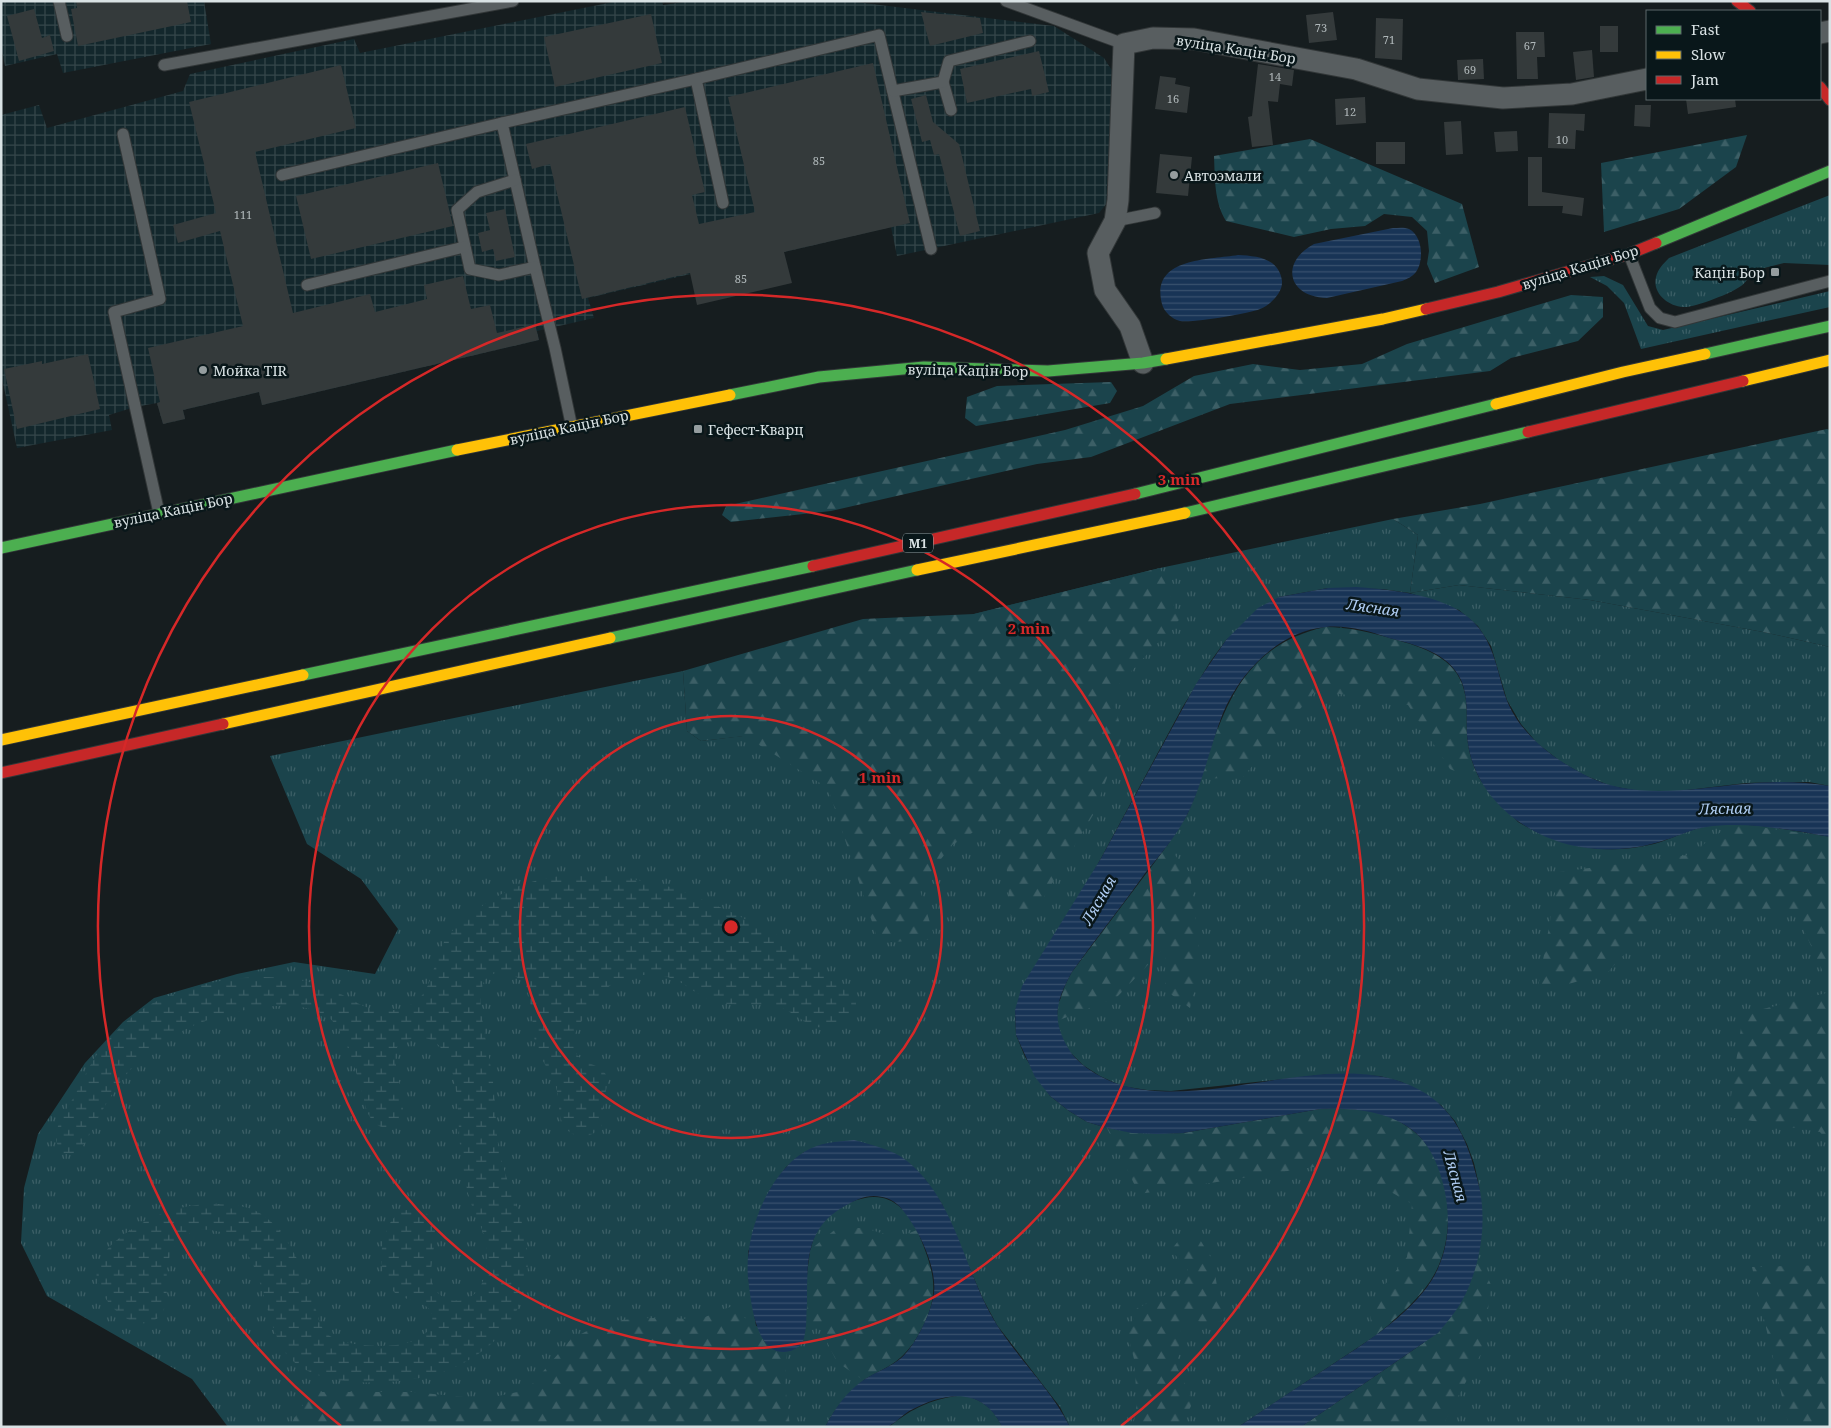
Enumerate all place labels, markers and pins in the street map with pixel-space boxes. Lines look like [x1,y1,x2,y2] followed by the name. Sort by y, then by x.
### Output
[1184,166,1262,185] place label: Автоэмали
[1168,169,1180,181] marker: Автоэмали
[1694,263,1765,282] place label: Кацін Бор
[1769,266,1781,278] marker: Кацін Бор
[213,361,288,380] place label: Мойка TIR
[197,364,209,376] marker: Мойка TIR
[708,420,803,439] place label: Гефест-Кварц
[692,423,704,435] marker: Гефест-Кварц
[722,918,740,936] centre of rings

